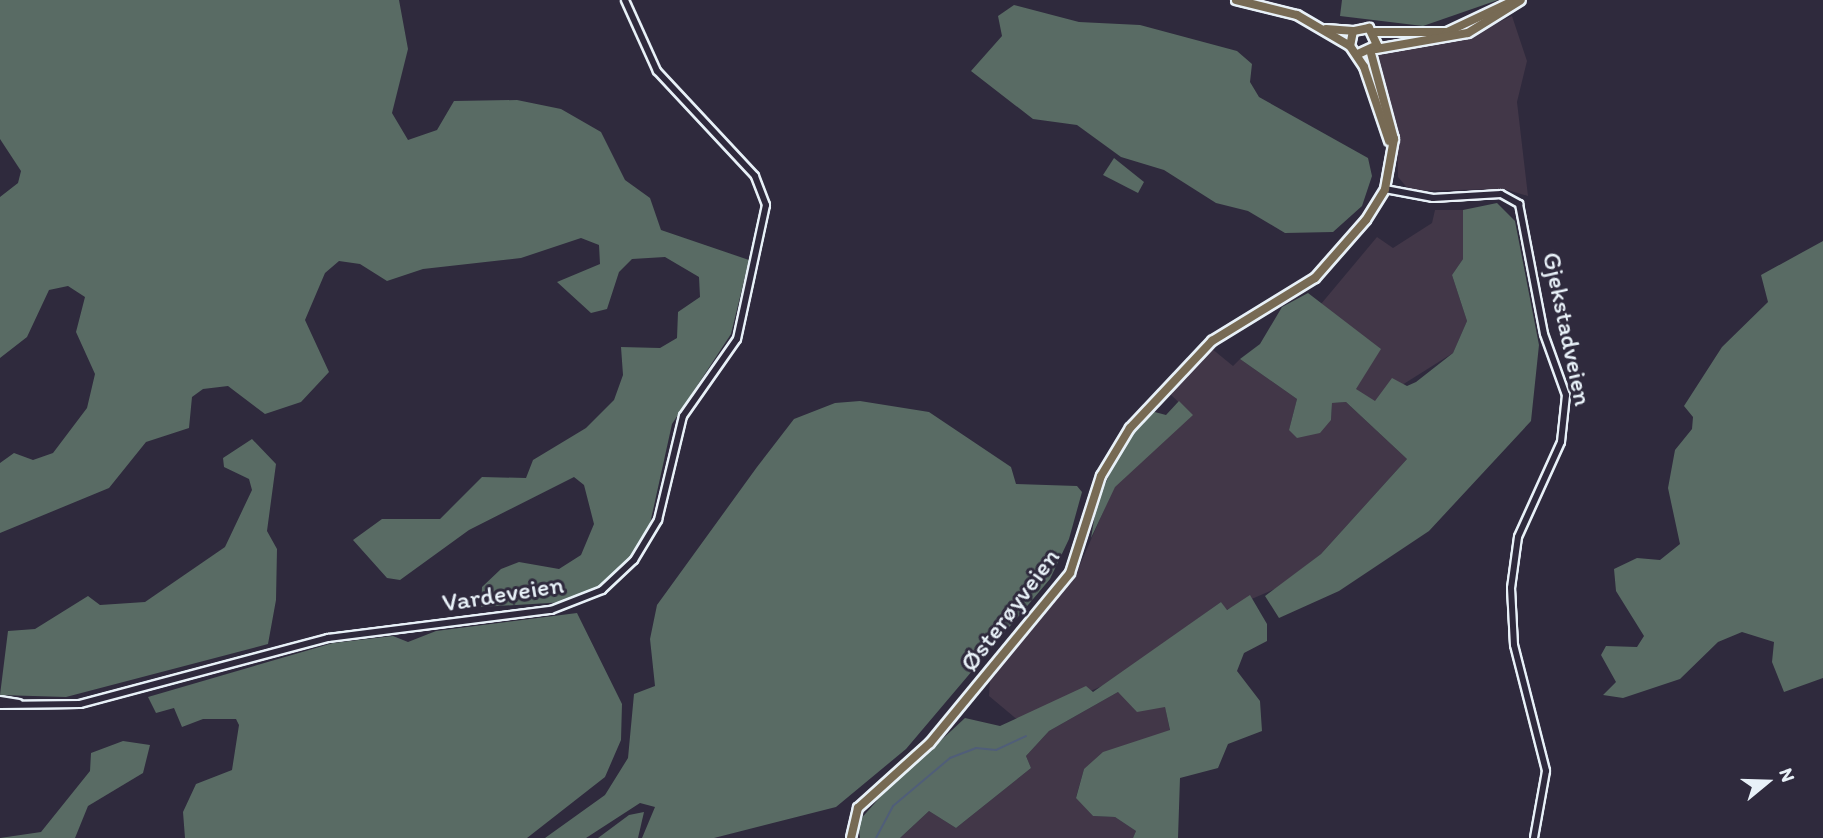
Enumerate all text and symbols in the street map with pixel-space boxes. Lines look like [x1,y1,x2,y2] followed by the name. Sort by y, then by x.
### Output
[1535,249,1599,409] street label: Gjekstadveien
[953,542,1067,678] street label: Østerøyveien
[440,569,566,619] street label: Vardeveien
[1732,747,1802,817] north arrow
[1774,765,1800,785] text: N

